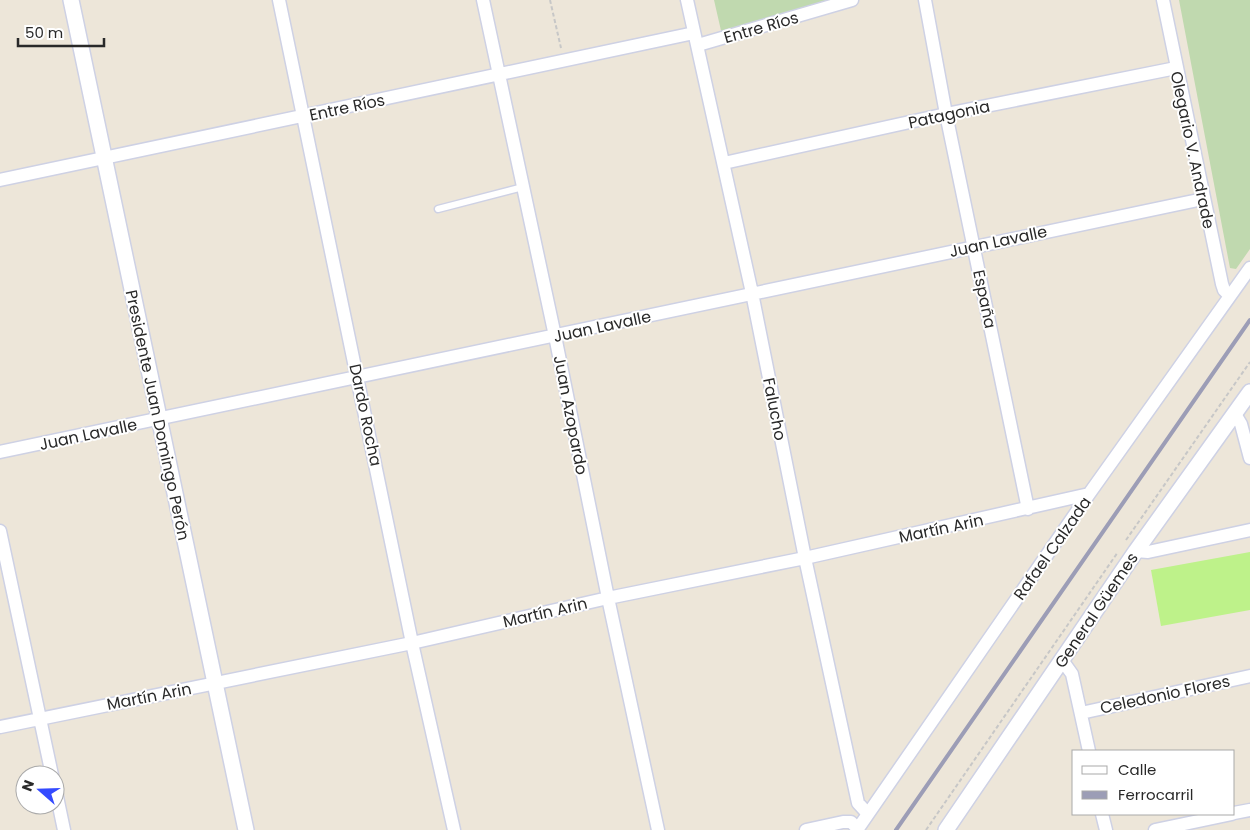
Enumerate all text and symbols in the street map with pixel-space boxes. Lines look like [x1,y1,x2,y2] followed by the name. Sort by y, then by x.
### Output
[721,6,801,49] street label: Entre Ríos
[18,15,104,47] scale bar
[25,22,63,43] text: 50 m
[1165,69,1220,231] street label: Olegario V. Andrade
[307,88,387,127] street label: Entre Ríos
[906,95,992,134] street label: Patagonia
[947,220,1049,263] street label: Juan Lavalle
[967,268,1002,330] street label: España
[120,288,195,543] street label: Presidente Juan Domingo Perón
[551,305,653,348] street label: Juan Lavalle
[548,354,593,477] street label: Juan Azopardo
[343,362,388,468] street label: Dardo Rocha
[757,376,792,442] street label: Falucho
[37,413,139,456] street label: Juan Lavalle
[1008,492,1097,605] street label: Rafael Calzada
[897,508,985,549] street label: Martín Arin
[1049,548,1144,673] street label: General Güemes
[501,592,589,633] street label: Martín Arin
[1098,669,1232,719] street label: Celedonio Flores
[105,677,193,716] street label: Martín Arin
[1072,750,1235,815] legend
[1118,759,1156,780] text: Calle
[15,765,65,815] north arrow
[17,777,39,794] text: N
[1118,784,1193,805] text: Ferrocarril

